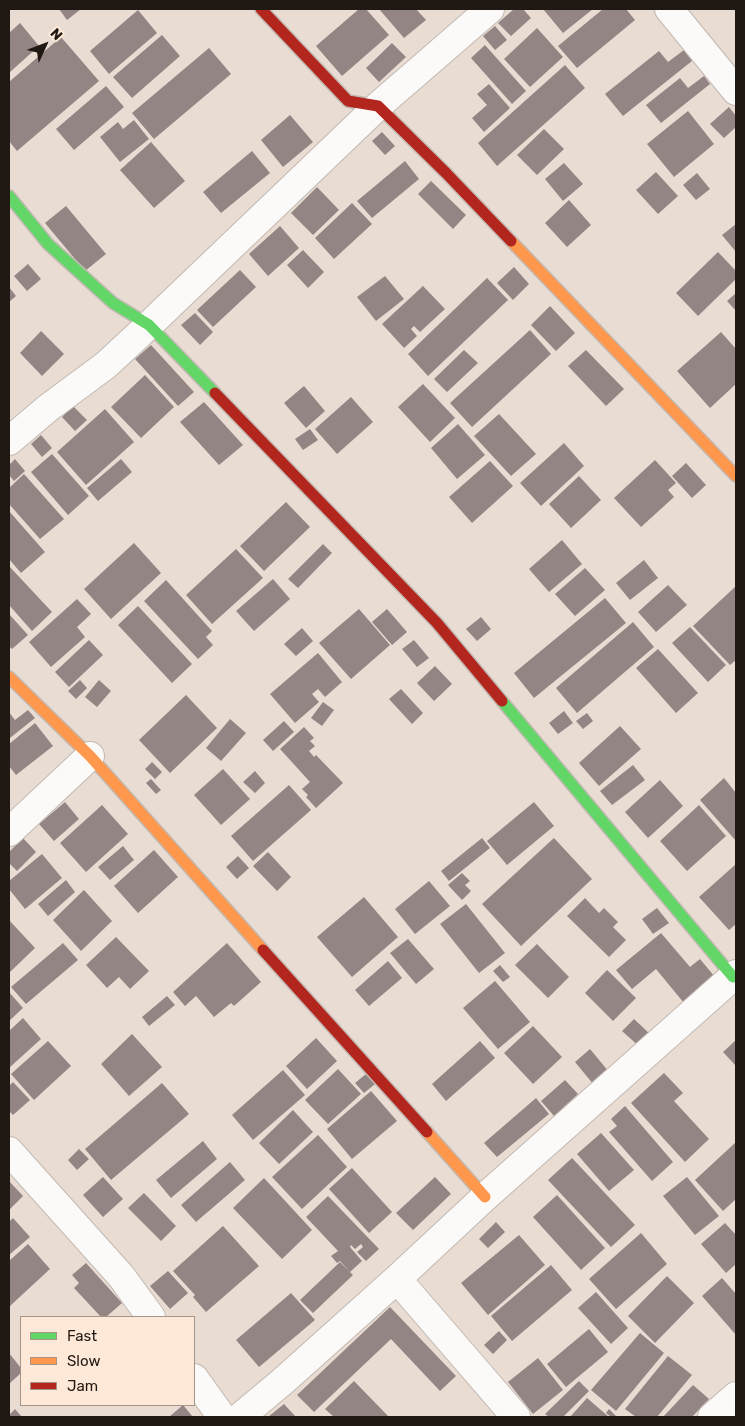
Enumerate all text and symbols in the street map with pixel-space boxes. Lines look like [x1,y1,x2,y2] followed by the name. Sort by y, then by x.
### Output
[20,20,70,70] north arrow
[47,25,66,44] text: N
[20,1316,195,1406] legend
[67,1327,97,1345] text: Fast
[67,1352,100,1370] text: Slow
[67,1377,98,1395] text: Jam

